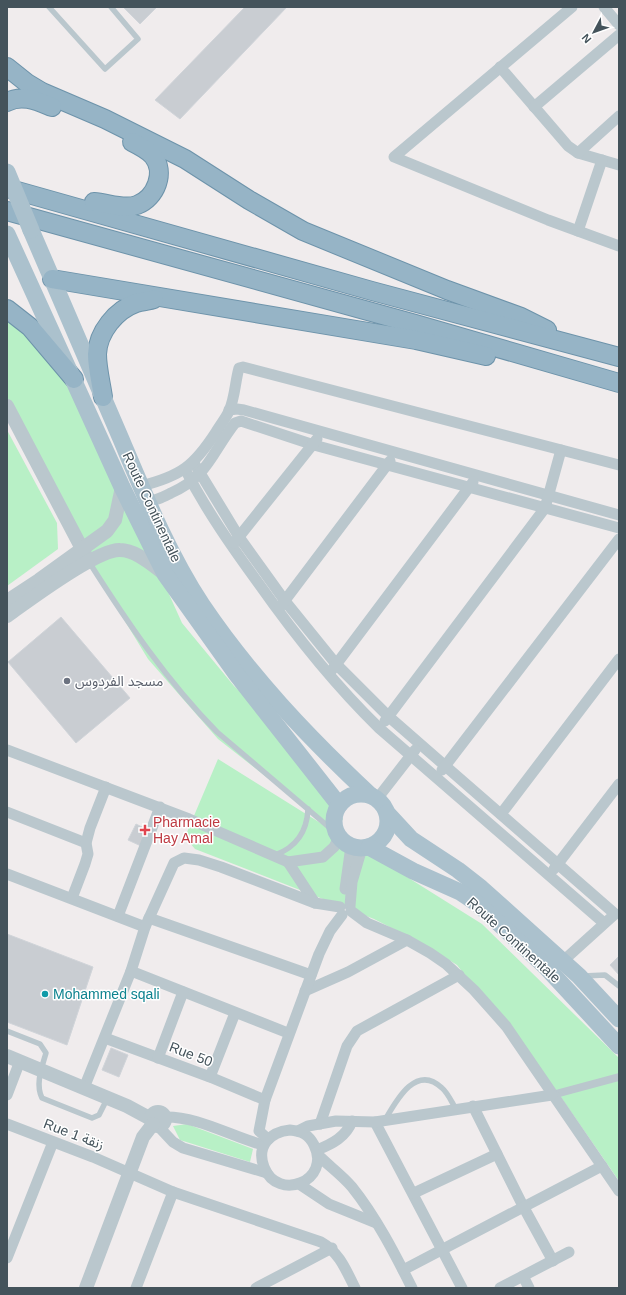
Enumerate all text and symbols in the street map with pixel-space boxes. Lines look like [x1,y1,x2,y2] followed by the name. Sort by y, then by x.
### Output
[574,12,614,52] north arrow
[579,32,594,45] text: N
[119,449,185,565] street label: Route Continentale
[75,673,163,690] place label: مسجد الفردوس
[62,676,72,686] marker: مسجد الفردوس
[153,814,220,846] place label: Pharmacie Hay Amal
[140,825,150,835] marker: Pharmacie Hay Amal
[464,894,564,986] street label: Route Continentale
[53,986,160,1002] place label: Mohammed sqali
[40,989,50,999] marker: Mohammed sqali
[167,1038,215,1070] street label: Rue 50
[41,1115,106,1154] street label: Rue 1 زنقة

